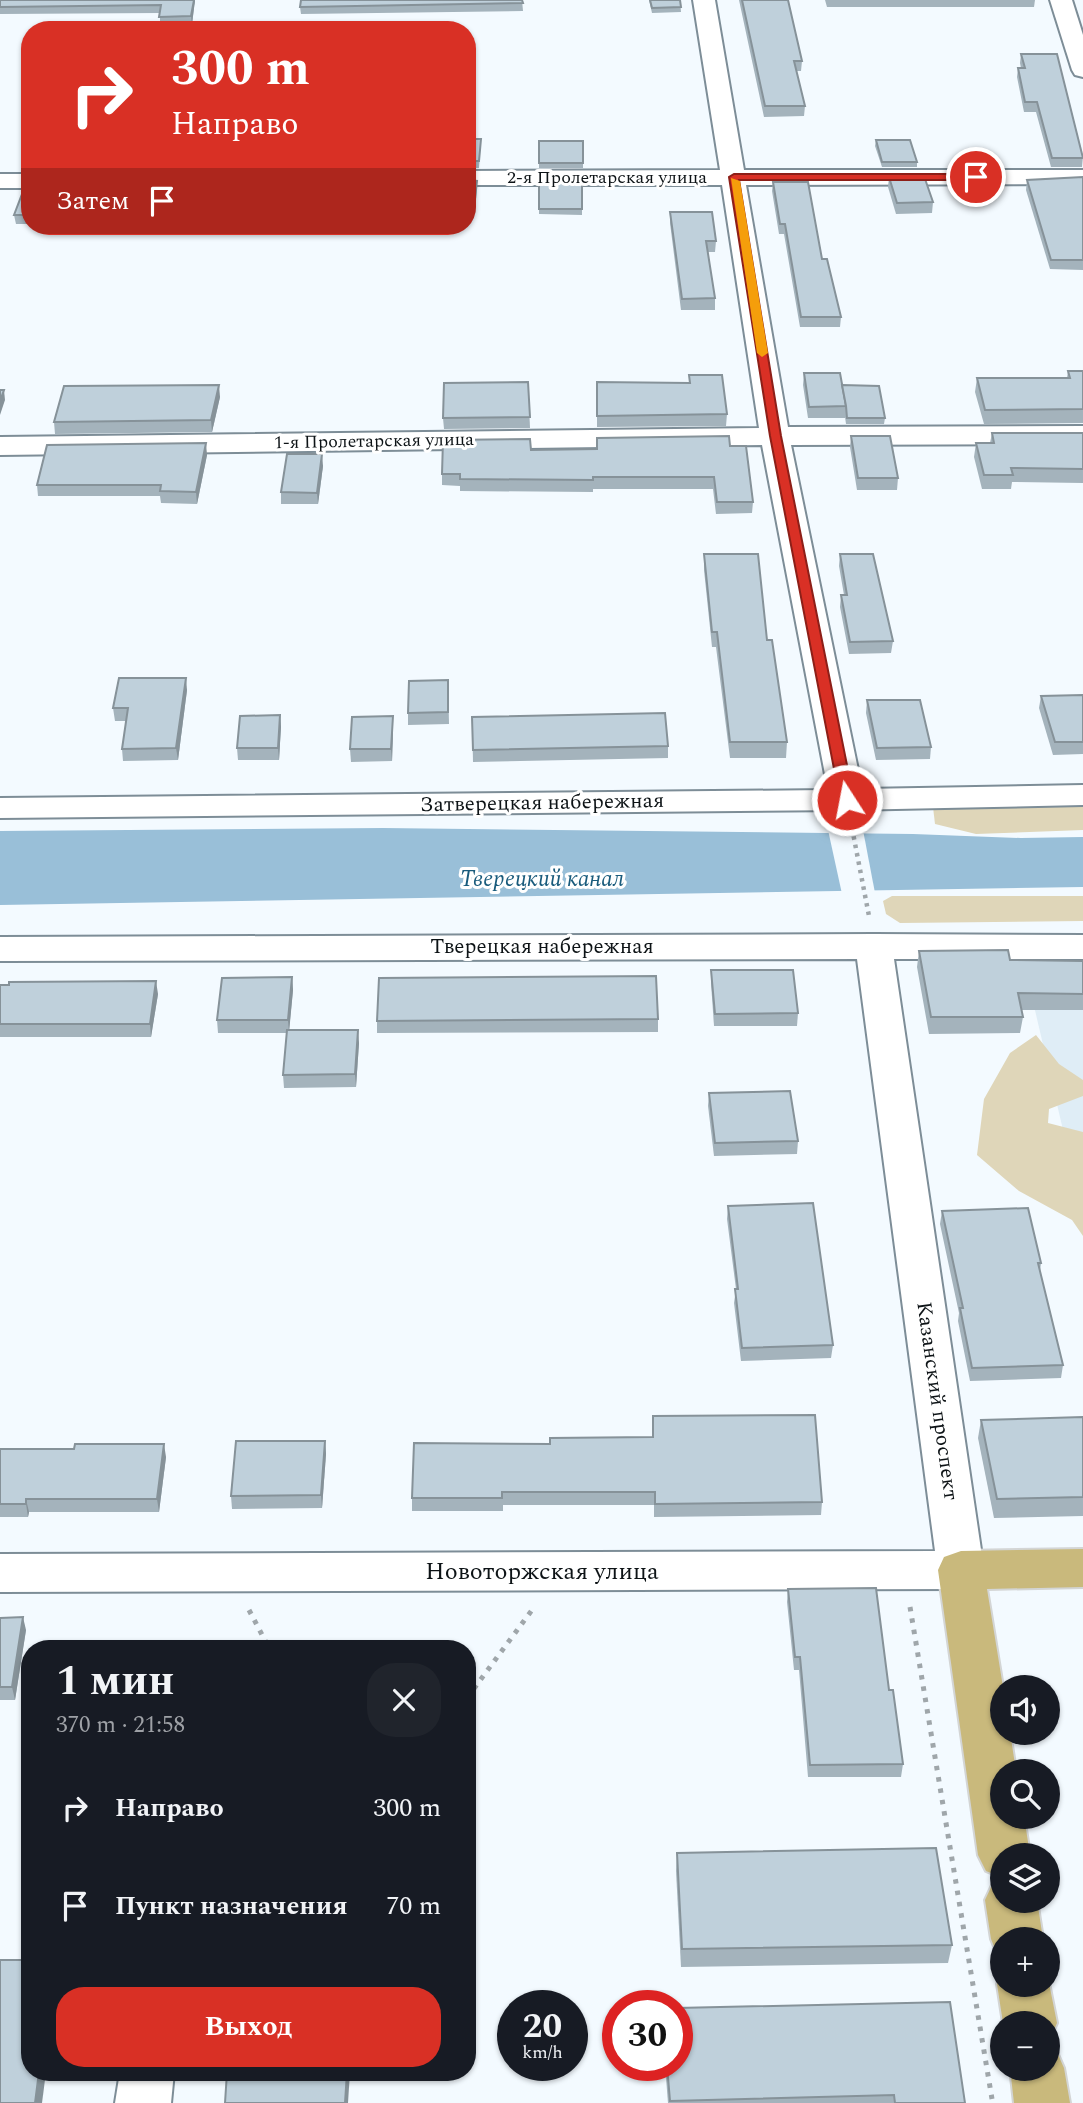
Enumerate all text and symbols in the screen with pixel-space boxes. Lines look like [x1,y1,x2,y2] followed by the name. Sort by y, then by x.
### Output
[171,32,310,107] text: 300 m
[56,49,147,140] icon: right
[171,100,298,149] text: Направо
[946,147,1006,207] pin
[957,158,995,196] icon: arrive
[507,164,707,191] street label: 2-я Пролетарская улица
[56,181,129,221] text: Затем
[143,182,181,220] icon: arrive
[274,426,474,456] street label: 1-я Пролетарская улица
[810,763,884,837] position arrow
[420,785,664,821] street label: Затверецкая набережная
[460,862,624,897] water label: Тверецкий канал
[430,931,654,963] street label: Тверецкая набережная
[907,1300,967,1502] street label: Казанский проспект
[425,1554,659,1590] street label: Новоторжская улица
[56,1650,174,1713] text: 1 мин
[367,1663,441,1737] button: close
[990,1675,1060,2081] map controls
[990,1675,1060,1745] button: sound
[56,1708,185,1743] text: 370 m · 21:58
[990,1759,1060,1829] button: search
[115,1788,224,1828] text: Направо
[373,1788,441,1828] text: 300 m
[56,1789,94,1827] icon: right
[990,1843,1060,1913] button: layers
[115,1886,348,1926] text: Пункт назначения
[386,1886,441,1926] text: 70 m
[56,1887,94,1925] icon: arrive
[990,1927,1060,1997] button: +
[56,1987,441,2067] button: Выход
[602,1990,693,2081] speed limit sign: 30
[523,2000,562,2053] text: 20
[990,2011,1060,2081] button: −
[522,2039,563,2066] text: km/h

